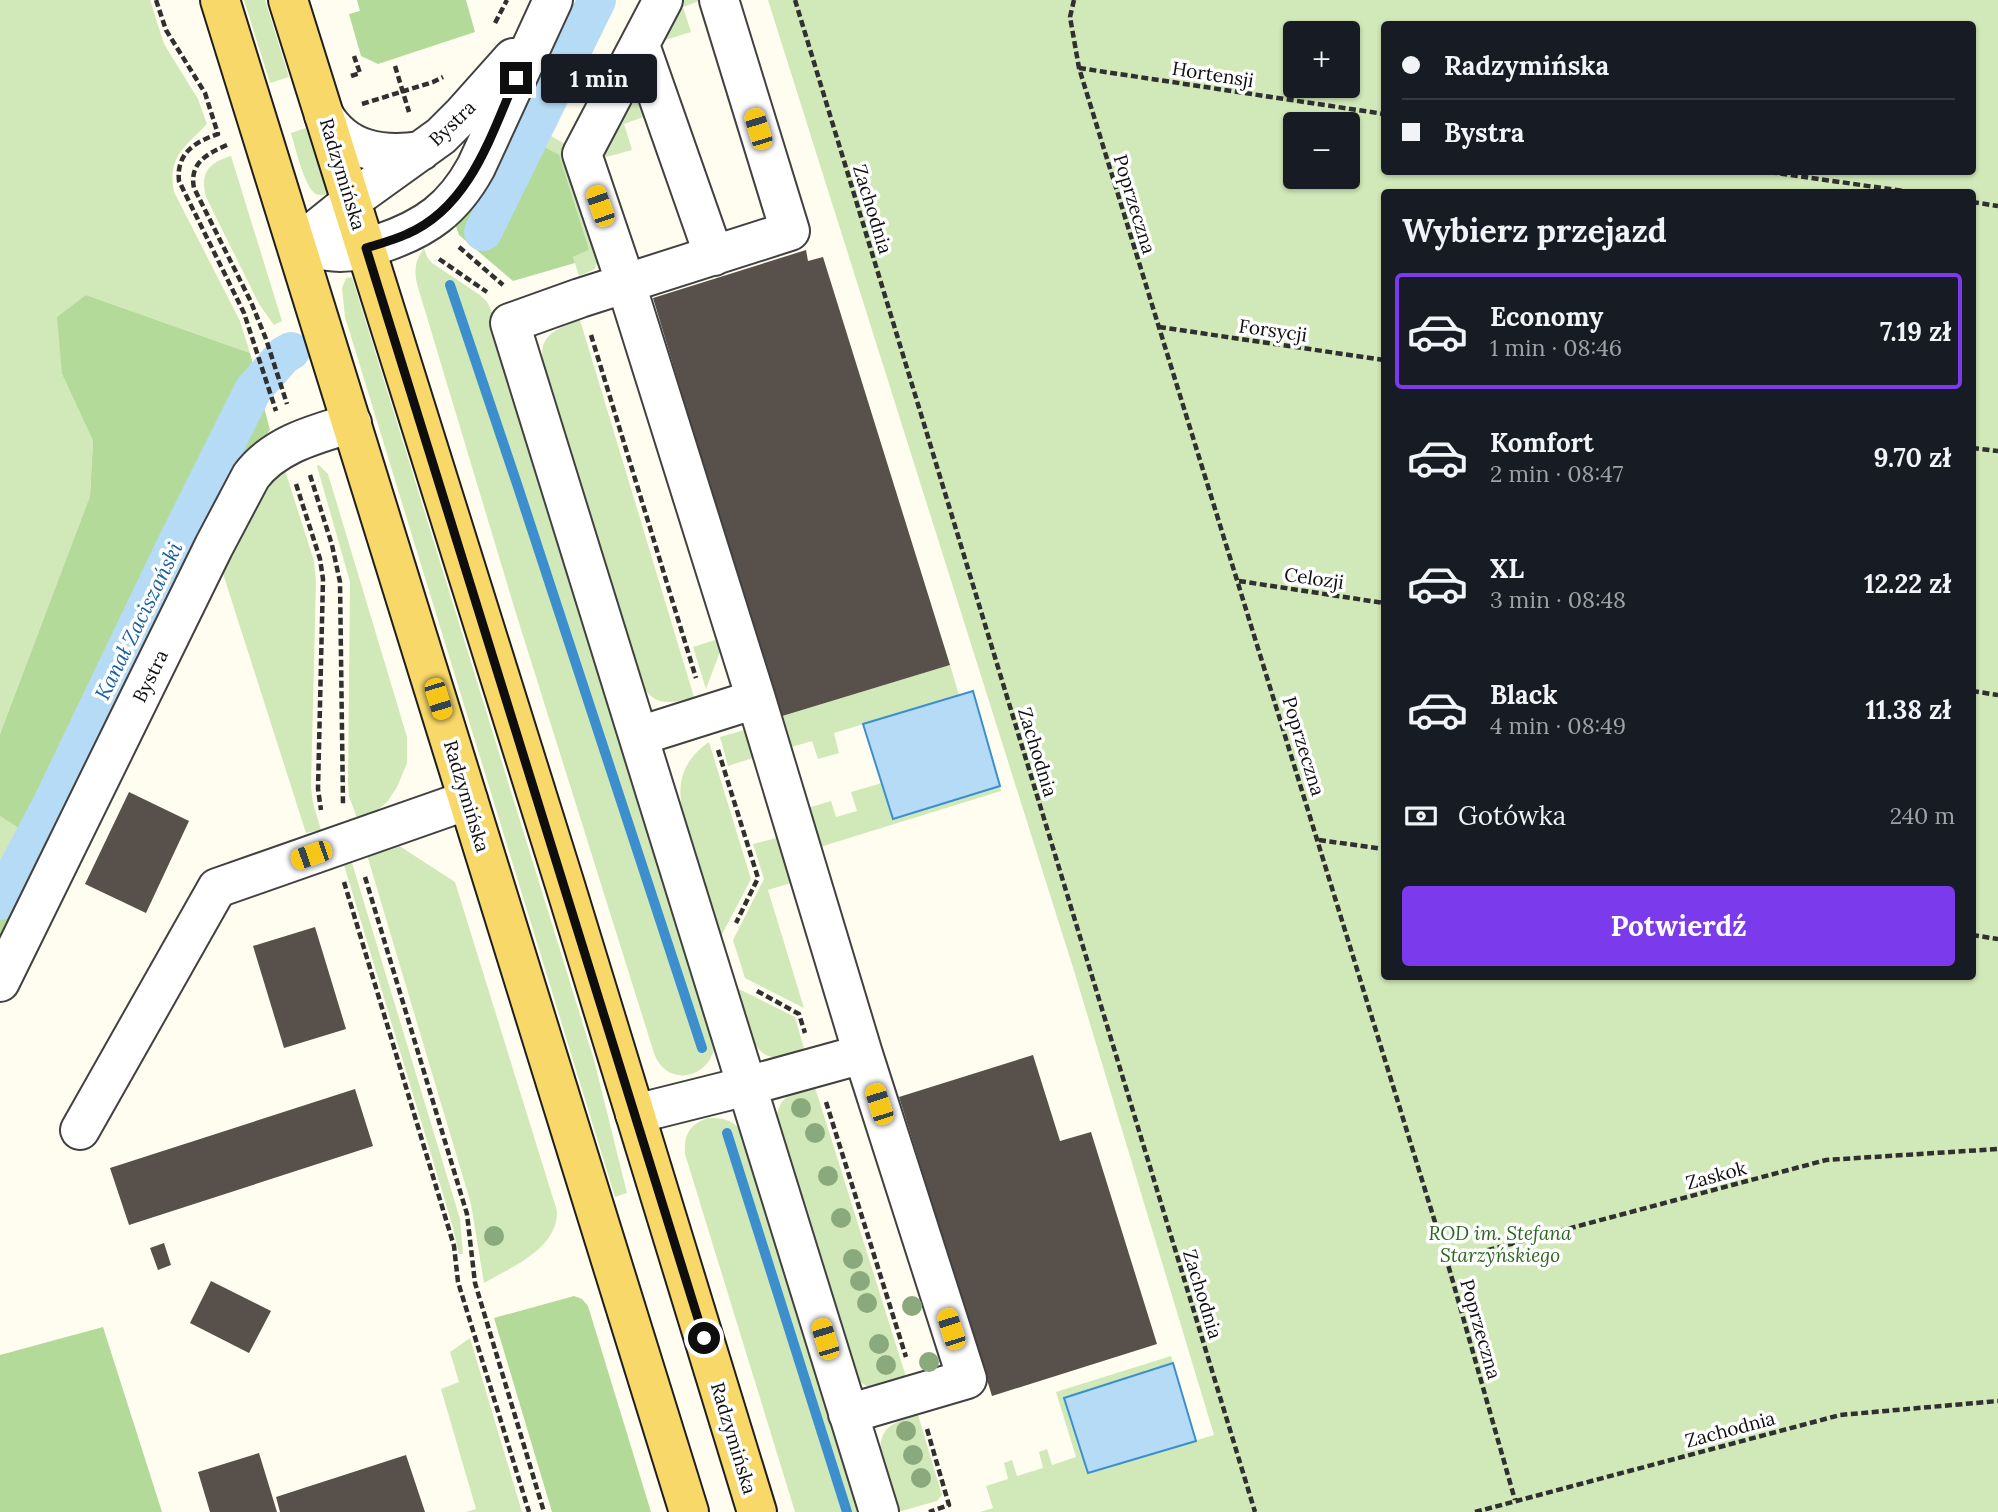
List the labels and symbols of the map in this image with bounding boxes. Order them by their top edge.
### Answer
callout: 1 min [540,54,656,102]
street label: Hortensji [1171,56,1255,92]
route end [500,62,532,94]
street label: Bystra [424,95,480,151]
car [742,106,775,152]
street label: Radzymińska [315,115,371,233]
street label: Poprzeczna [1109,151,1162,257]
street label: Zachodnia [848,161,898,257]
car [584,183,617,229]
street label: Forsycji [1237,313,1309,347]
water label: Kanał Zaciszański [89,537,189,704]
street label: Celozji [1283,562,1345,594]
street label: Bystra [127,646,173,706]
car [422,676,455,722]
street label: Poprzeczna [1278,693,1331,799]
street label: Zachodnia [1013,704,1063,800]
street label: Radzymińska [439,737,495,855]
car [288,838,335,872]
car [863,1081,896,1127]
street label: Zaskok [1683,1155,1750,1195]
park label: ROD im. Stefana Starzyńskiego [1429,1221,1572,1267]
street label: Zachodnia [1178,1246,1228,1342]
street label: Poprzeczna [1455,1276,1507,1382]
car [935,1306,968,1352]
car [809,1316,842,1362]
route start [688,1322,720,1354]
street label: Radzymińska [706,1379,762,1497]
street label: Zachodnia [1682,1405,1778,1453]

